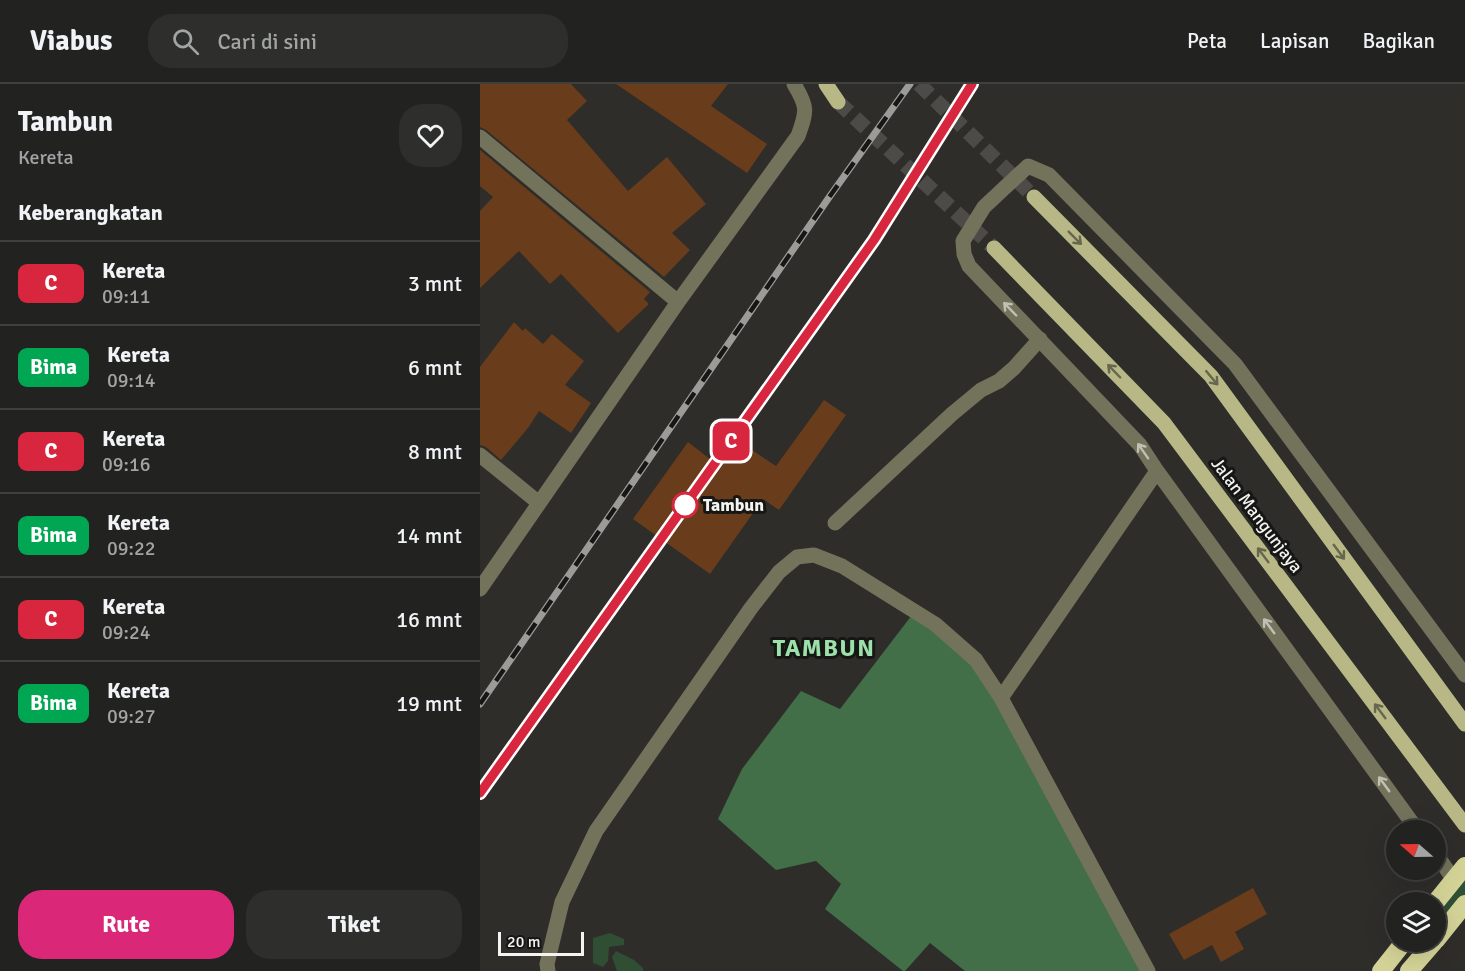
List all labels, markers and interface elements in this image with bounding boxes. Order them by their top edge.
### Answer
search box [148,14,568,68]
text: Viabus [30,24,112,58]
icon: search [169,25,202,58]
text: Cari di sini [217,28,317,55]
text: Peta [1187,28,1227,54]
text: Lapisan [1260,28,1329,54]
text: Bagikan [1362,28,1435,54]
button: heart [399,104,462,167]
text: Tambun [18,105,113,139]
text: Kereta [18,145,74,170]
text: Keberangkatan [18,199,163,226]
one-way arrow [1068,231,1083,246]
text: Kereta [102,257,165,284]
text: C [45,270,57,296]
text: 3 mnt [408,270,462,297]
text: 09:11 [102,284,151,309]
one-way arrow [1003,301,1017,316]
text: Kereta [107,341,170,368]
text: Bima [30,354,77,380]
text: 6 mnt [408,354,462,381]
one-way arrow [1107,364,1121,379]
text: 09:14 [107,368,156,393]
one-way arrow [1205,370,1218,386]
line badge: C [712,422,750,460]
text: Kereta [102,425,165,452]
text: C [725,428,737,454]
text: C [45,438,57,464]
text: 8 mnt [408,438,462,465]
one-way arrow [1137,443,1149,459]
text: 09:16 [102,452,151,477]
street label: Jalan Mangunjaya [1206,453,1308,577]
marker: Tambun [672,492,698,518]
place label: Tambun [703,494,764,516]
text: Kereta [107,509,170,536]
text: Bima [30,522,77,548]
text: 14 mnt [396,522,462,549]
text: 09:22 [107,536,156,561]
one-way arrow [1333,543,1346,559]
one-way arrow [1257,547,1269,563]
text: Kereta [102,593,165,620]
text: C [45,606,57,632]
text: 16 mnt [396,606,462,633]
one-way arrow [1263,618,1276,634]
text: 09:24 [102,620,151,645]
district label: TAMBUN [773,633,875,663]
text: Kereta [107,677,170,704]
text: Bima [30,690,77,716]
text: 19 mnt [396,690,462,717]
text: 09:27 [107,704,156,729]
one-way arrow [1373,704,1386,720]
one-way arrow [1378,776,1390,792]
north arrow [1386,820,1446,880]
map controls [1386,820,1446,952]
button: Rute [18,890,234,959]
button: Tiket [246,890,462,959]
button: layers [1386,892,1446,952]
scale bar [498,929,584,956]
text: 20 m [507,932,541,952]

